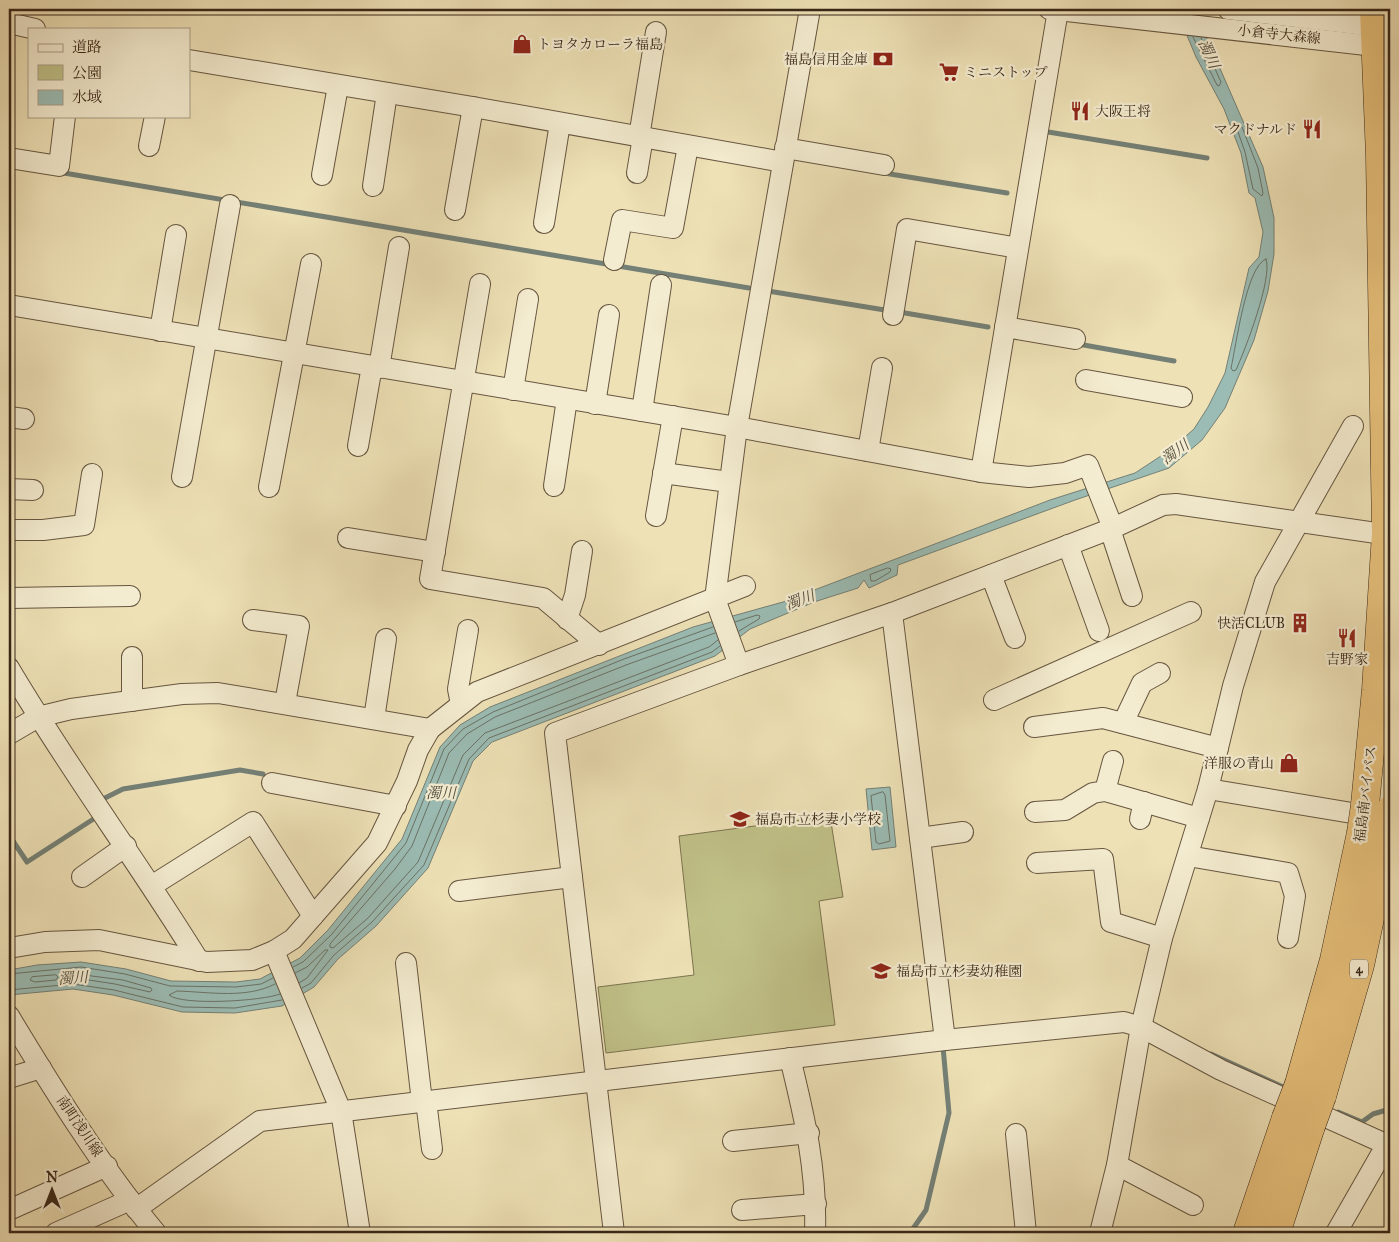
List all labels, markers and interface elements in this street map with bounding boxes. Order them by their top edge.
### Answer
street label: 小倉寺大森線 [1236,22,1322,47]
legend [28,28,190,118]
shop icon: トヨタカローラ福島 [511,33,533,55]
place label: トヨタカローラ福島 [537,36,663,53]
water label: 濁川 [1195,37,1224,73]
text: 道路 [72,38,102,56]
bank icon: 福島信用金庫 [872,48,894,70]
place label: 福島信用金庫 [784,51,868,68]
supermarket icon: ミニストップ [938,61,960,83]
text: 公園 [72,64,102,82]
place label: ミニストップ [964,64,1048,81]
text: 水域 [72,88,102,106]
restaurant icon: 大阪王将 [1069,100,1091,122]
place label: 大阪王将 [1095,103,1151,120]
restaurant icon: マクドナルド [1301,118,1323,140]
place label: マクドナルド [1214,121,1297,138]
water label: 濁川 [1158,435,1194,468]
water label: 濁川 [783,586,819,614]
building icon: 快活CLUB [1289,612,1311,634]
place label: 快活CLUB [1217,615,1285,632]
restaurant icon: 吉野家 [1336,627,1358,649]
place label: 吉野家 [1326,651,1368,668]
street label: 福島南バイパス [1351,745,1380,844]
shop icon: 洋服の青山 [1278,752,1300,774]
place label: 洋服の青山 [1204,755,1274,772]
water label: 濁川 [426,784,458,802]
school or university icon: 福島市立杉妻小学校 [729,808,751,830]
place label: 福島市立杉妻小学校 [755,811,881,828]
school or university icon: 福島市立杉妻幼稚園 [870,960,892,982]
road number: 4 [1350,960,1368,979]
place label: 福島市立杉妻幼稚園 [896,963,1022,980]
water label: 濁川 [57,968,91,988]
street label: 南町浅川線 [53,1093,106,1160]
north arrow [28,1164,78,1214]
text: N [46,1169,58,1186]

